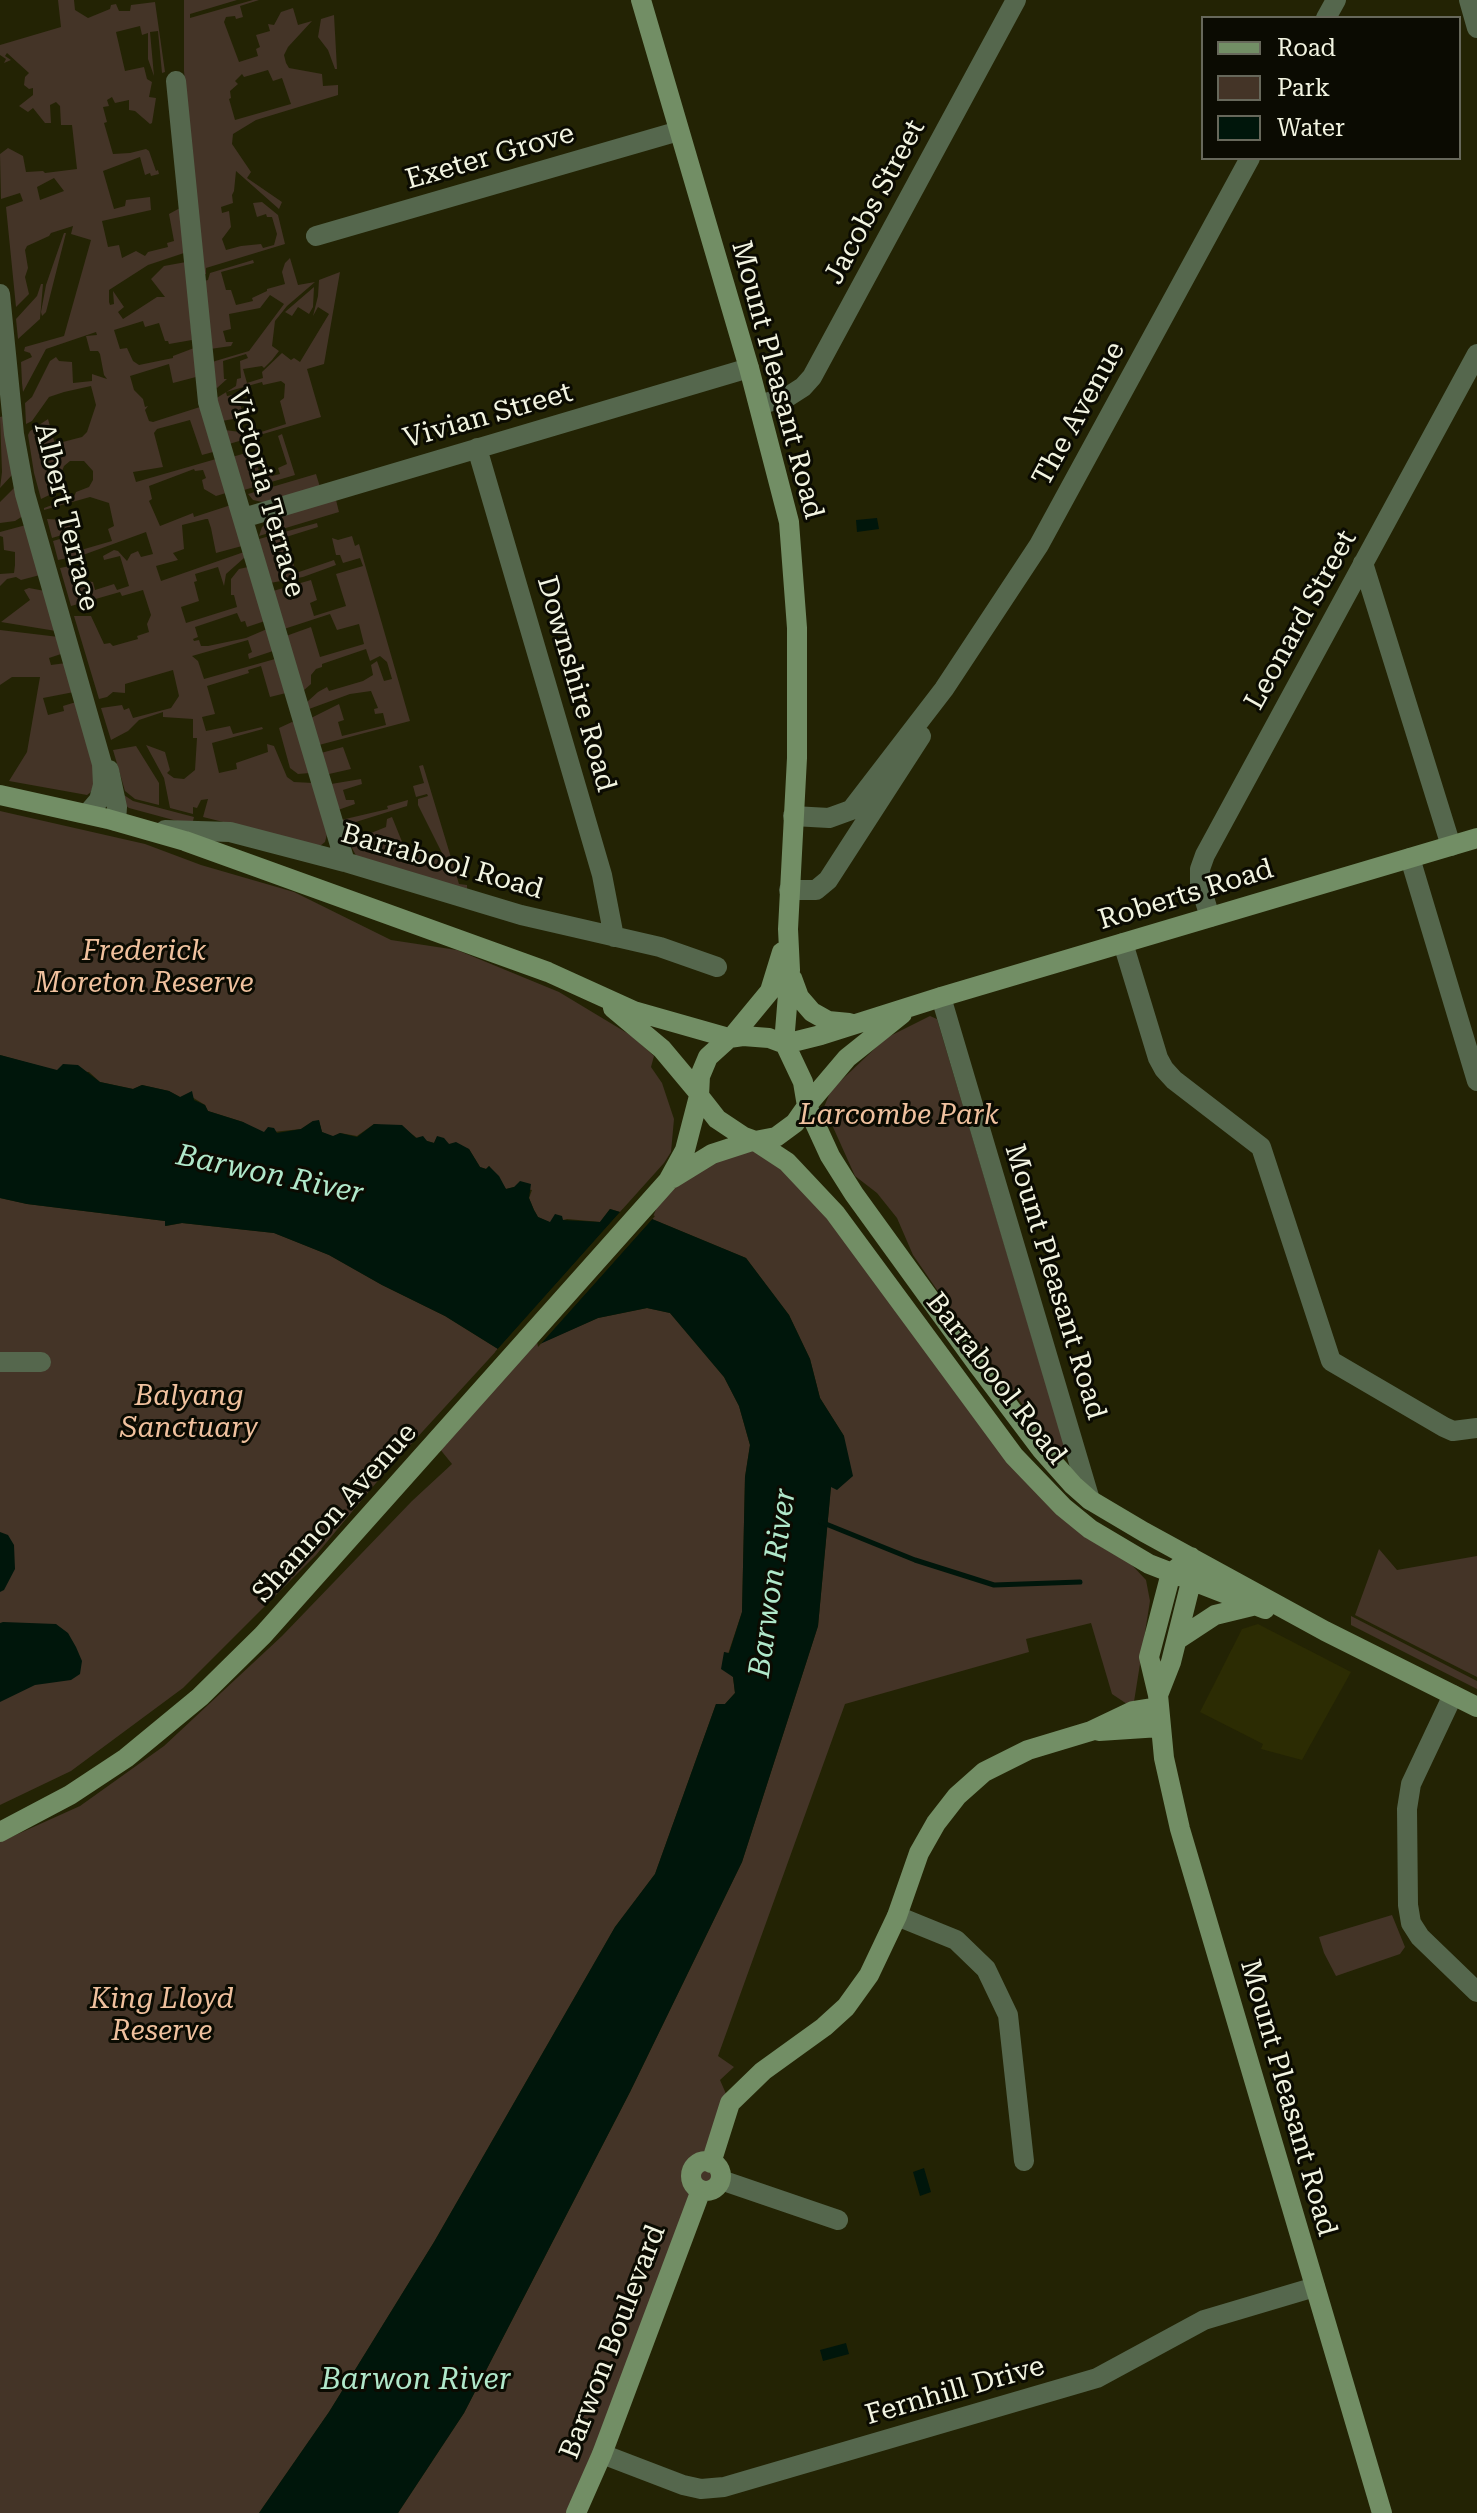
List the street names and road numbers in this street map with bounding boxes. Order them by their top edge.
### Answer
street label: Jacobs Street [818,114,932,290]
street label: Exeter Grove [402,117,578,197]
street label: Mount Pleasant Road [724,237,830,523]
street label: The Avenue [1026,336,1132,492]
street label: Vivian Street [400,376,576,456]
street label: Victoria Terrace [220,385,312,601]
street label: Albert Terrace [26,420,106,614]
street label: Leonard Street [1238,524,1364,716]
street label: Downshire Road [529,572,623,796]
street label: Barrabool Road [337,817,547,907]
street label: Roberts Road [1094,852,1278,938]
street label: Mount Pleasant Road [997,1140,1113,1424]
street label: Barrabool Road [919,1286,1073,1472]
street label: Shannon Avenue [246,1416,424,1610]
street label: Mount Pleasant Road [1232,1956,1344,2240]
street label: Barwon Boulevard [553,2220,673,2464]
street label: Fernhill Drive [862,2349,1048,2433]

